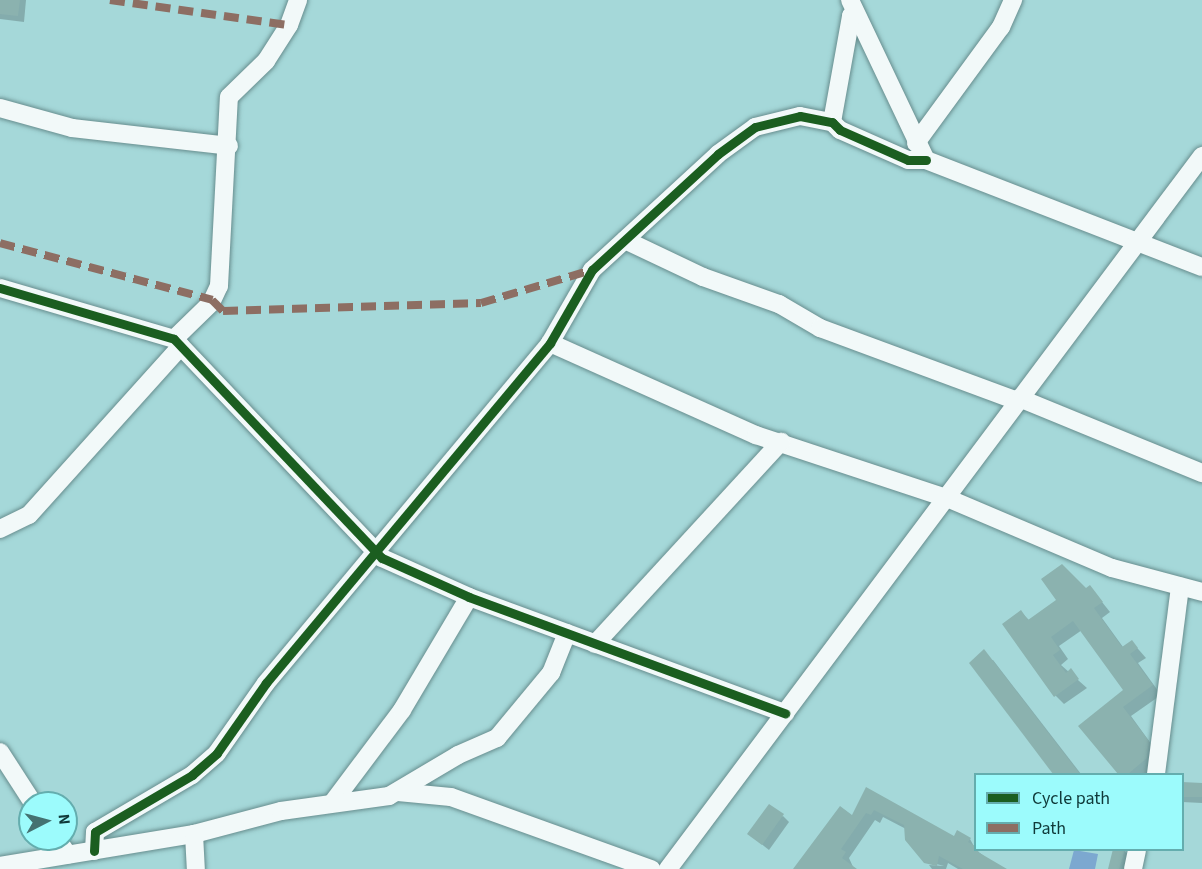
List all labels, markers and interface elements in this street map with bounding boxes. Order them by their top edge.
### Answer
legend [974,773,1184,851]
text: Cycle path [1032,786,1110,811]
north arrow [18,791,78,851]
text: N [52,813,75,826]
text: Path [1032,816,1066,841]

